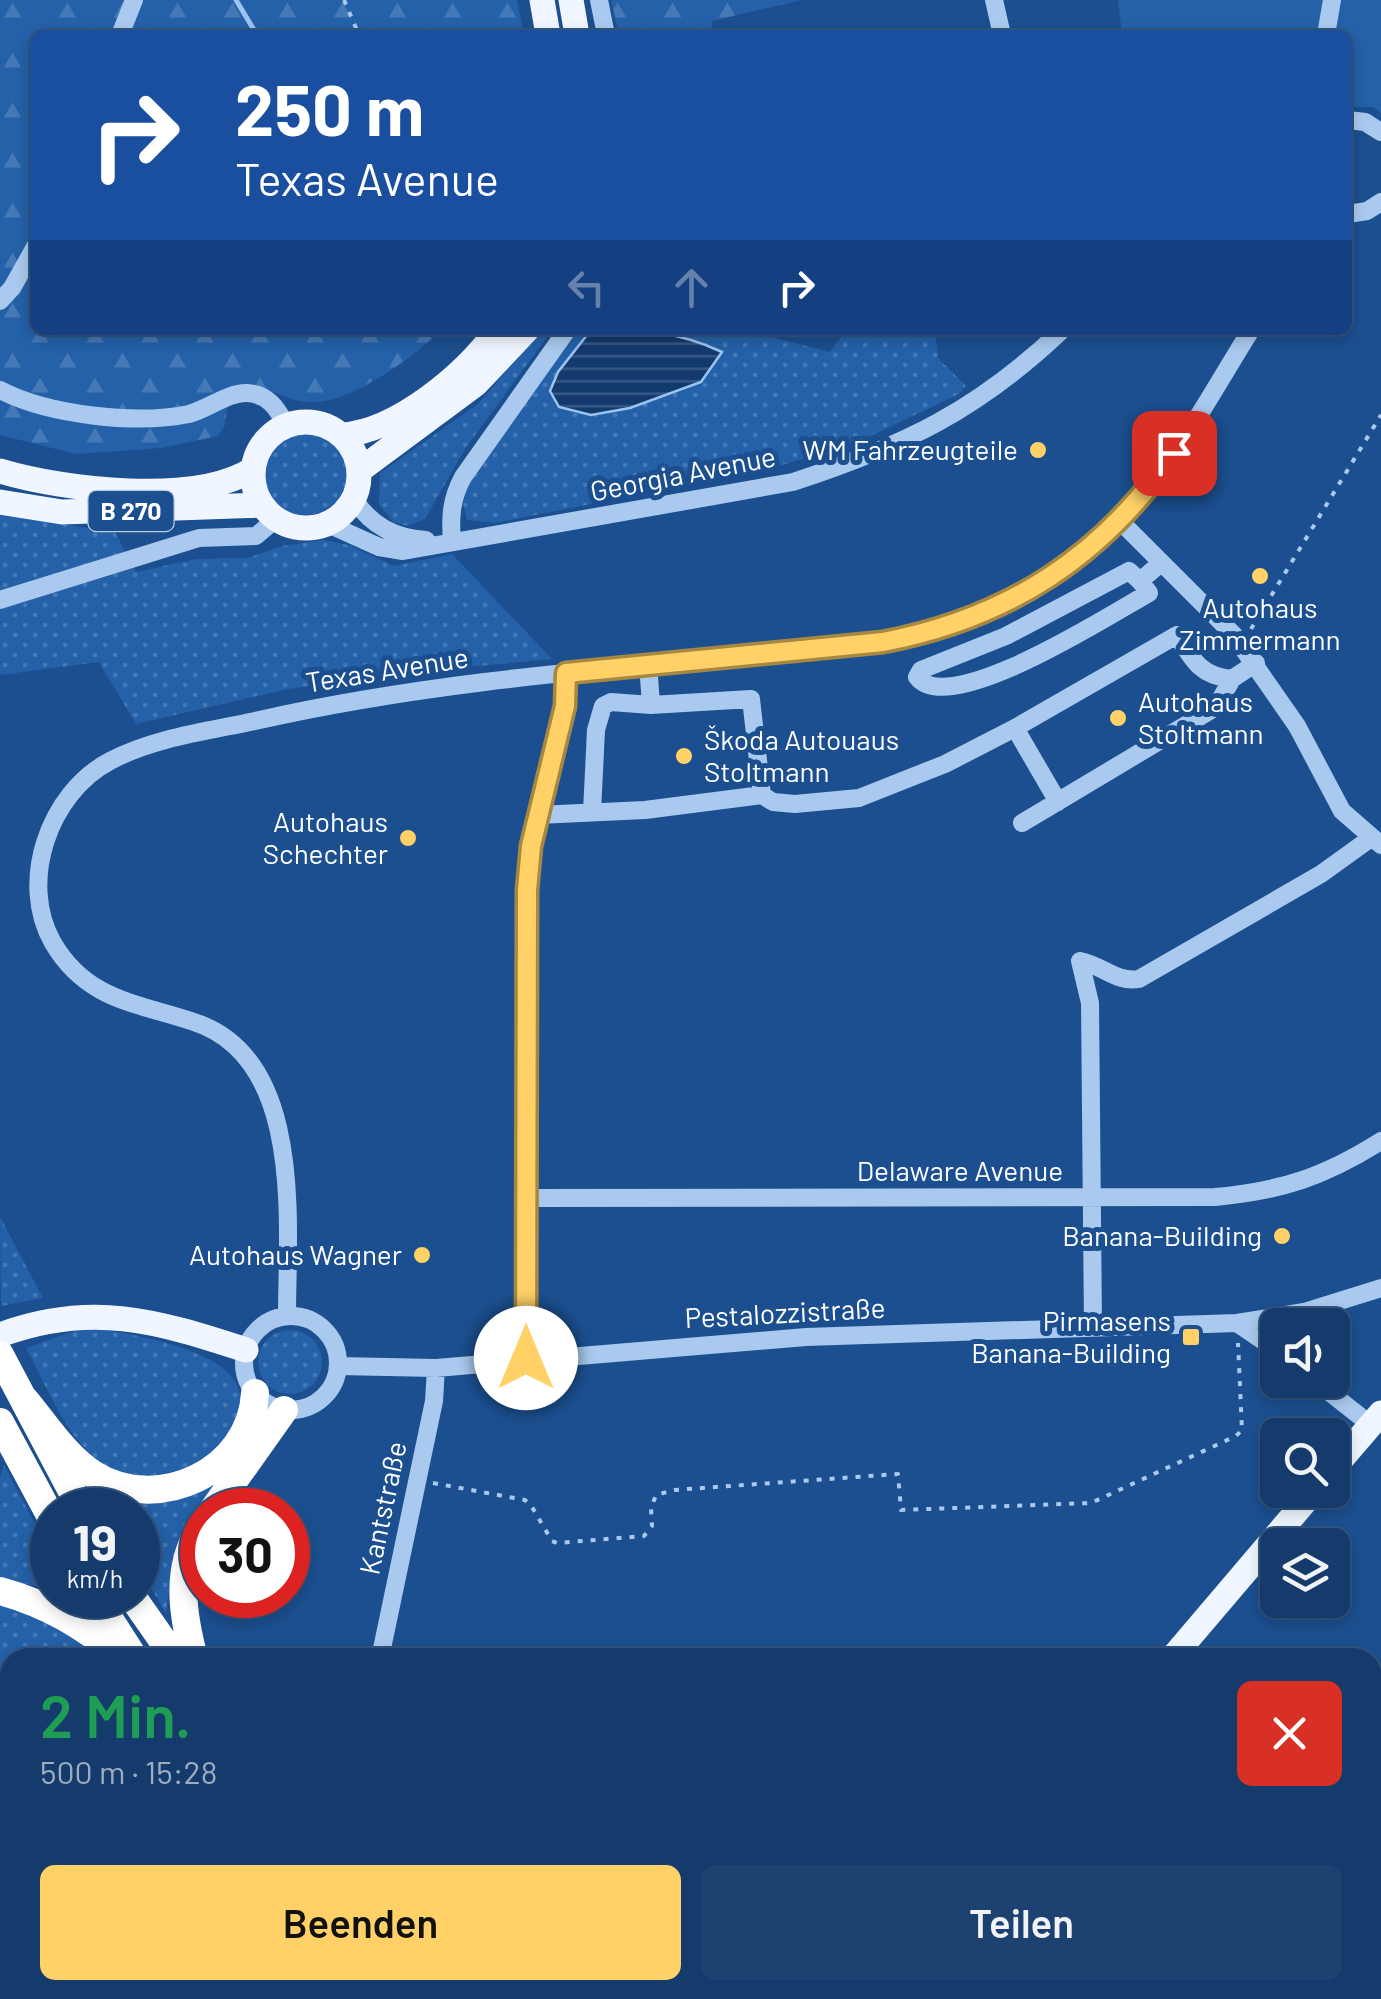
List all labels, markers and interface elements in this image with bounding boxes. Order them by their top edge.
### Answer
text: 250 m [235,66,424,150]
icon: right [70,70,200,200]
text: Texas Avenue [235,151,499,205]
icon: left [559,260,614,315]
icon: ahead [664,260,719,315]
icon: right [769,260,824,315]
pin [1132,411,1217,496]
icon: arrive [1147,426,1202,481]
place label: WM Fahrzeugteile [803,432,1018,466]
street label: Georgia Avenue [587,438,778,508]
marker: WM Fahrzeugteile [1027,439,1049,461]
road number: B 270 [88,491,174,531]
marker: Autohaus Zimmermann [1249,565,1271,587]
place label: Autohaus Zimmermann [1179,590,1341,656]
street label: Texas Avenue [303,639,471,699]
place label: Autohaus Stoltmann [1138,684,1264,750]
marker: Autohaus Stoltmann [1107,707,1129,729]
place label: Škoda Autouaus Stoltmann [704,722,899,788]
marker: Škoda Autouaus Stoltmann [673,745,695,767]
place label: Autohaus Schechter [263,804,388,870]
marker: Autohaus Schechter [397,827,419,849]
street label: Delaware Avenue [857,1153,1063,1187]
place label: Banana-Building [1062,1218,1262,1252]
marker: Banana-Building [1271,1225,1293,1247]
place label: Autohaus Wagner [189,1237,402,1271]
marker: Autohaus Wagner [411,1244,433,1266]
street label: Pestalozzistraße [684,1290,886,1334]
place label: Pirmasens Banana-Building [971,1303,1171,1369]
position arrow [474,1306,578,1410]
map controls [1260,1308,1350,1618]
button: sound [1260,1308,1350,1398]
marker: Pirmasens Banana-Building [1180,1326,1202,1348]
button: search [1260,1418,1350,1508]
street label: Kantstraße [351,1438,413,1577]
speed limit sign: 30 [180,1488,310,1618]
text: 19 [73,1511,117,1571]
button: layers [1260,1528,1350,1618]
text: km/h [67,1563,123,1593]
text: 2 Min. [40,1678,192,1750]
button: close [1237,1681,1342,1786]
text: 500 m · 15:28 [40,1752,217,1790]
button: Beenden [40,1865,681,1980]
button: Teilen [701,1865,1342,1980]

